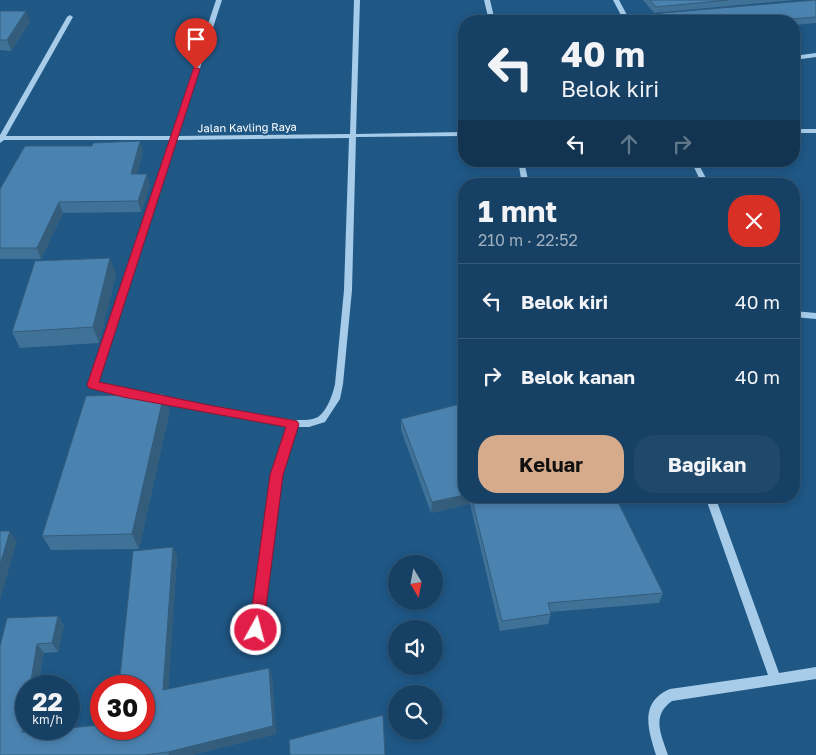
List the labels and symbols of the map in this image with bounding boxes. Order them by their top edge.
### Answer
pin [175,18,217,69]
street label: Jalan Kavling Raya [197,120,297,134]
north arrow [388,555,442,610]
position arrow [229,603,281,655]
speed limit sign: 30 [90,675,155,740]

